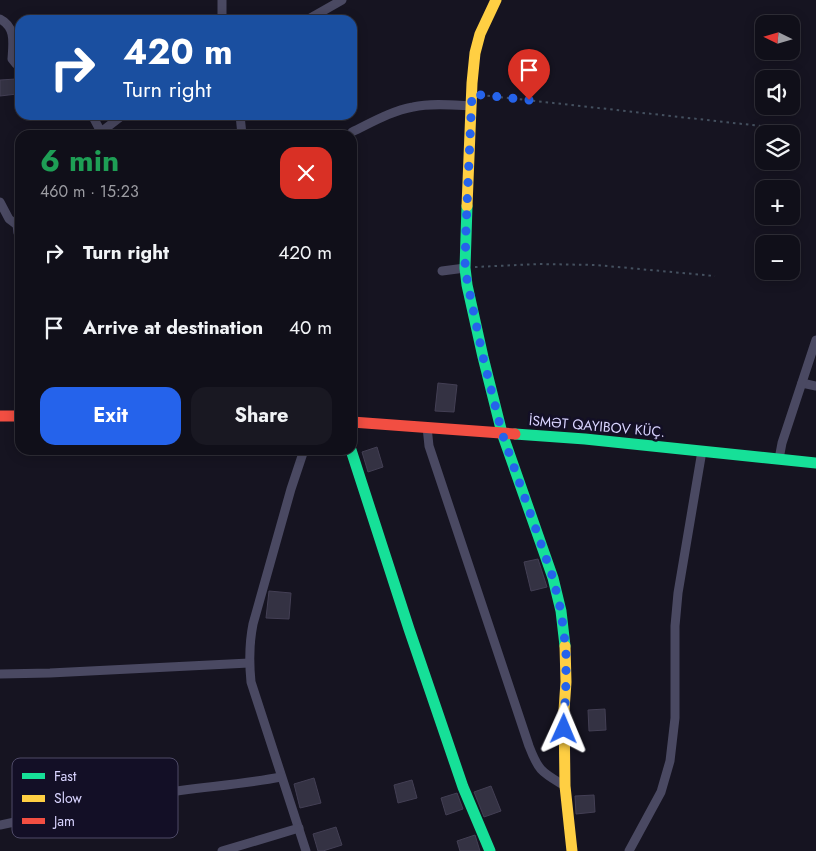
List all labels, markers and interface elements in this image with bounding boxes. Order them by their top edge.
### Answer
north arrow [755,15,800,60]
map controls [755,15,800,280]
text: 420 m [123,27,233,77]
icon: right [40,35,105,100]
pin [508,49,550,100]
icon: arrive [515,56,543,84]
button: sound [755,70,800,115]
text: Turn right [123,73,211,105]
button: layers [755,125,800,170]
text: 6 min [40,139,119,182]
button: close [280,147,332,199]
text: 460 m · 15:23 [40,180,139,203]
button: + [755,180,800,225]
button: − [755,235,800,280]
icon: right [40,239,68,267]
text: Turn right [83,239,169,266]
text: 420 m [278,239,332,266]
icon: arrive [40,314,68,342]
text: Arrive at destination [83,314,263,341]
text: 40 m [289,314,332,341]
button: Exit [40,387,181,445]
button: Share [191,387,332,445]
street label: İSMƏT QAYIBOV KÜÇ. [528,410,666,442]
position arrow [537,702,589,754]
legend [12,758,178,838]
text: Fast [54,766,77,786]
text: Slow [54,788,82,808]
text: Jam [52,811,75,831]

